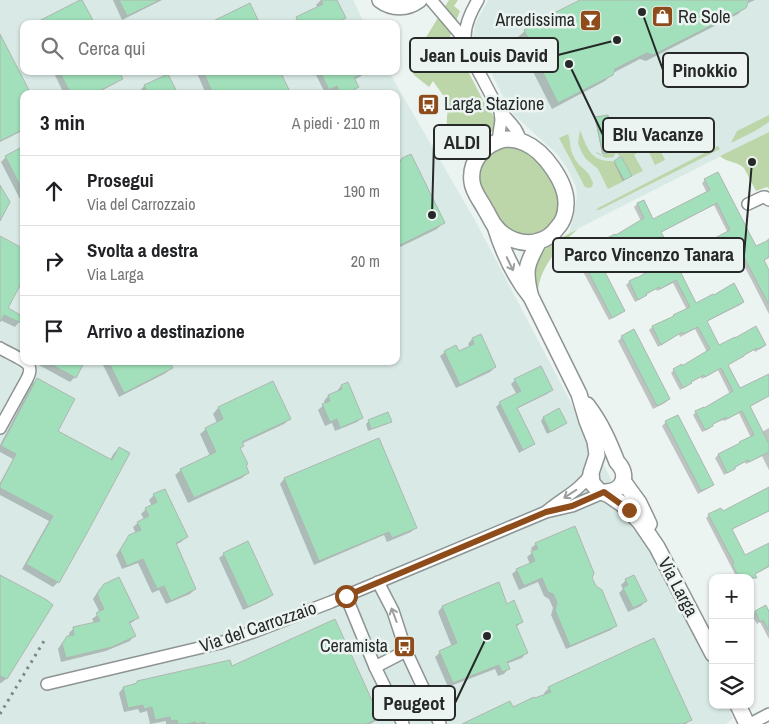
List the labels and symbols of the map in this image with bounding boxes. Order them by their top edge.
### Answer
place label: Re Sole [678,4,731,29]
shop icon: Re Sole [650,5,674,29]
place label: Arredissima [494,7,575,32]
bar icon: Arredissima [579,8,603,32]
callout: Jean Louis David [410,38,558,72]
text: Jean Louis David [420,42,548,68]
callout: Pinokkio [663,53,748,87]
text: Pinokkio [673,57,737,83]
place label: Larga Stazione [444,91,544,116]
bus stop icon: Larga Stazione [416,92,440,116]
callout: Blu Vacanze [603,118,714,152]
text: Blu Vacanze [613,121,704,147]
callout: ALDI [434,125,490,159]
text: ALDI [444,129,480,155]
callout: Parco Vincenzo Tanara [553,238,744,272]
text: Parco Vincenzo Tanara [564,241,734,267]
one-way arrow [505,256,515,271]
one-way arrow [563,488,577,499]
route end [618,499,641,522]
street label: Via Larga [652,553,704,621]
route start [335,585,358,608]
street label: Via del Carrozzaio [196,595,320,658]
one-way arrow [389,608,398,623]
place label: Ceramista [320,633,388,658]
bus stop icon: Ceramista [392,634,416,658]
callout: Peugeot [373,686,455,720]
text: Peugeot [383,690,445,716]

